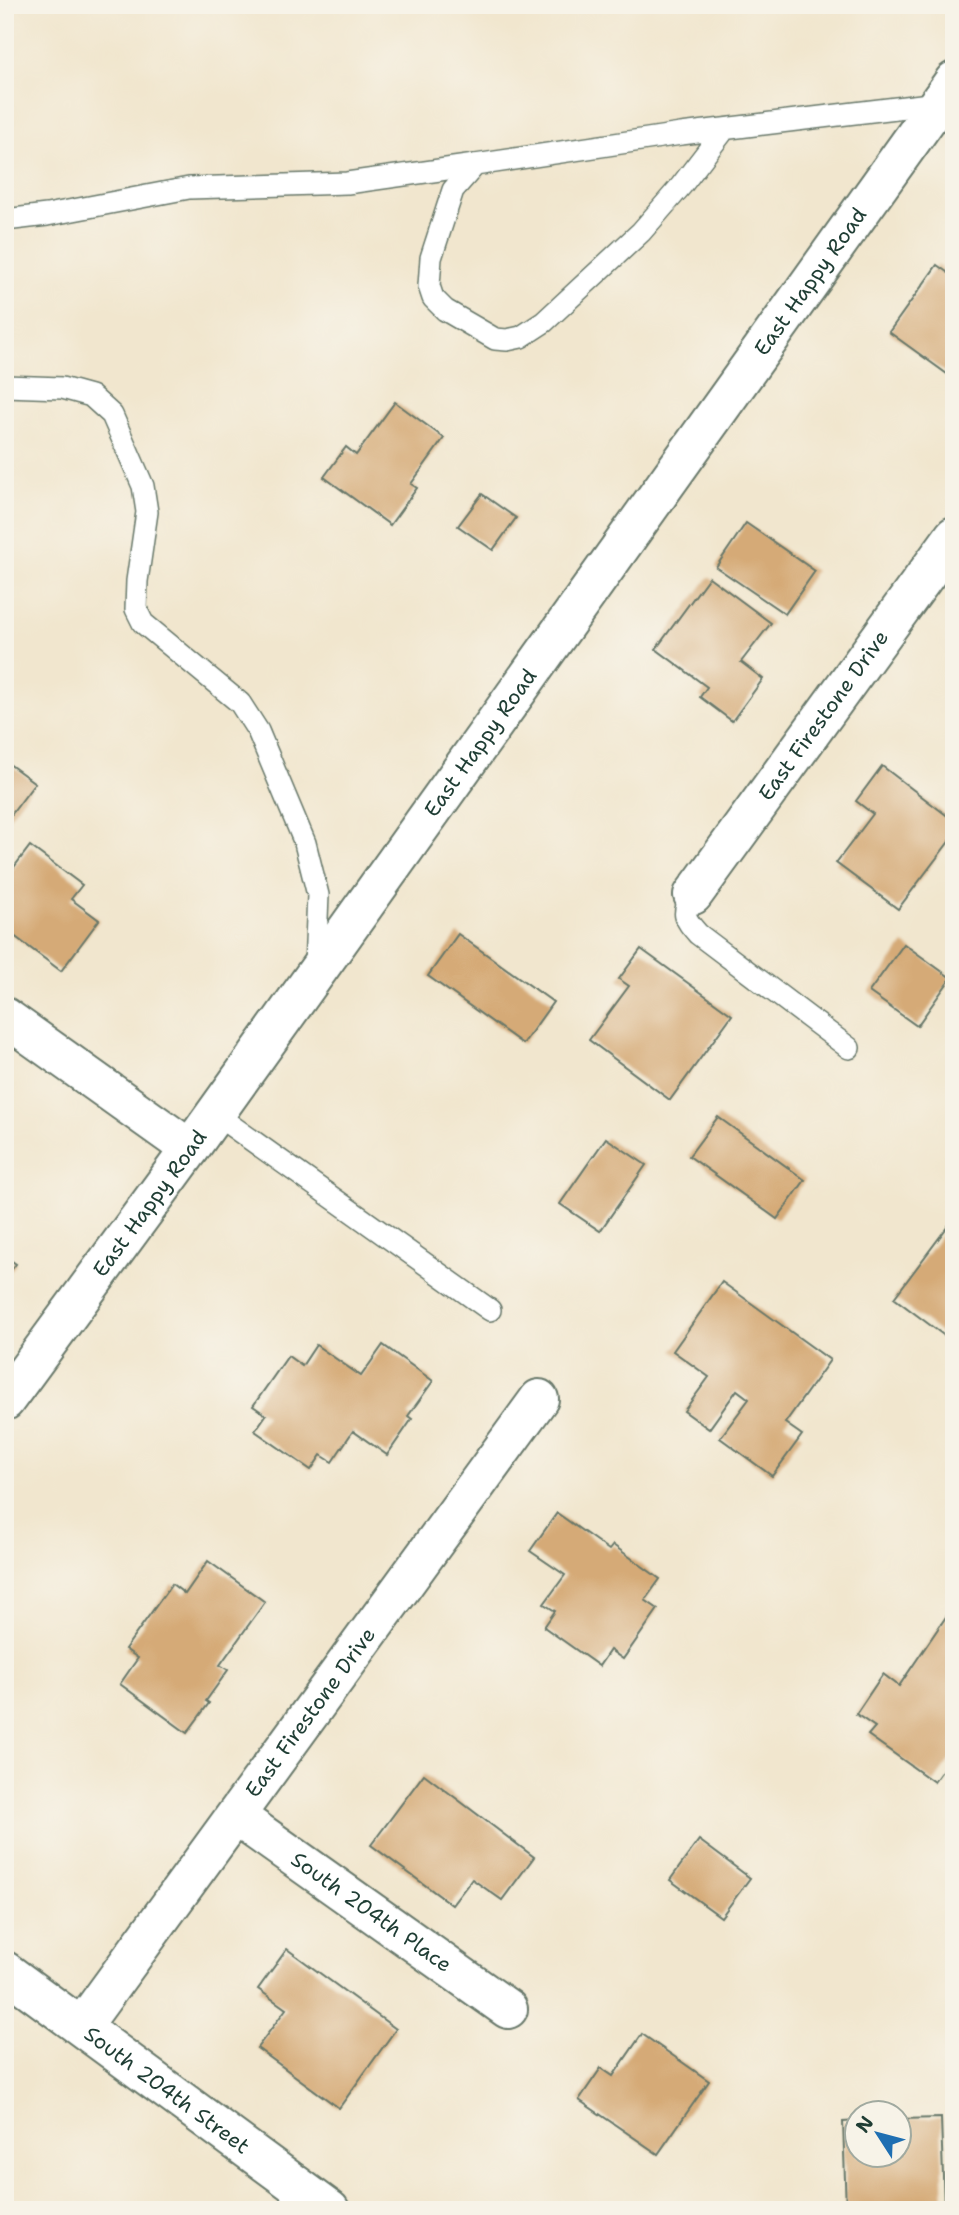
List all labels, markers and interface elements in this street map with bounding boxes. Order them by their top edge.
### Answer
street label: East Happy Road [748,202,873,361]
street label: East Firestone Drive [752,625,895,806]
street label: East Happy Road [418,663,543,823]
street label: East Happy Road [87,1124,213,1283]
street label: East Firestone Drive [239,1622,382,1803]
street label: South 204th Place [286,1845,457,1979]
street label: South 204th Street [79,2020,255,2160]
north arrow [844,2100,914,2170]
text: N [850,2111,879,2138]

